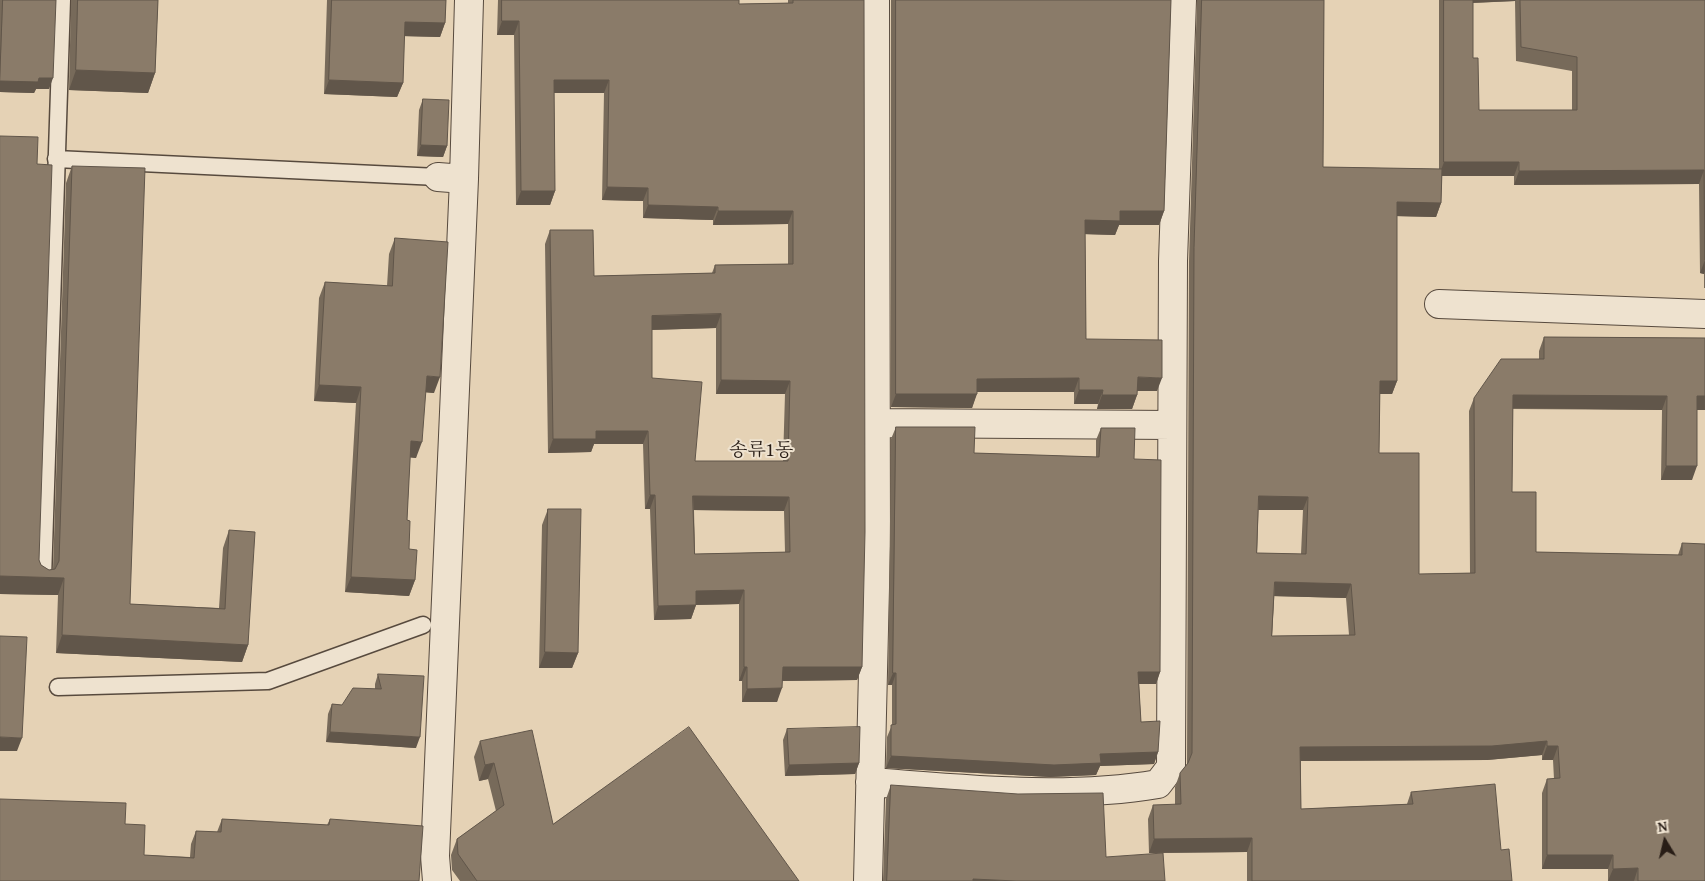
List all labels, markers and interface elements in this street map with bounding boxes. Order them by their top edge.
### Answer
district label: 송류1동 [729,440,793,462]
north arrow [1640,816,1690,866]
text: N [1656,816,1669,837]

